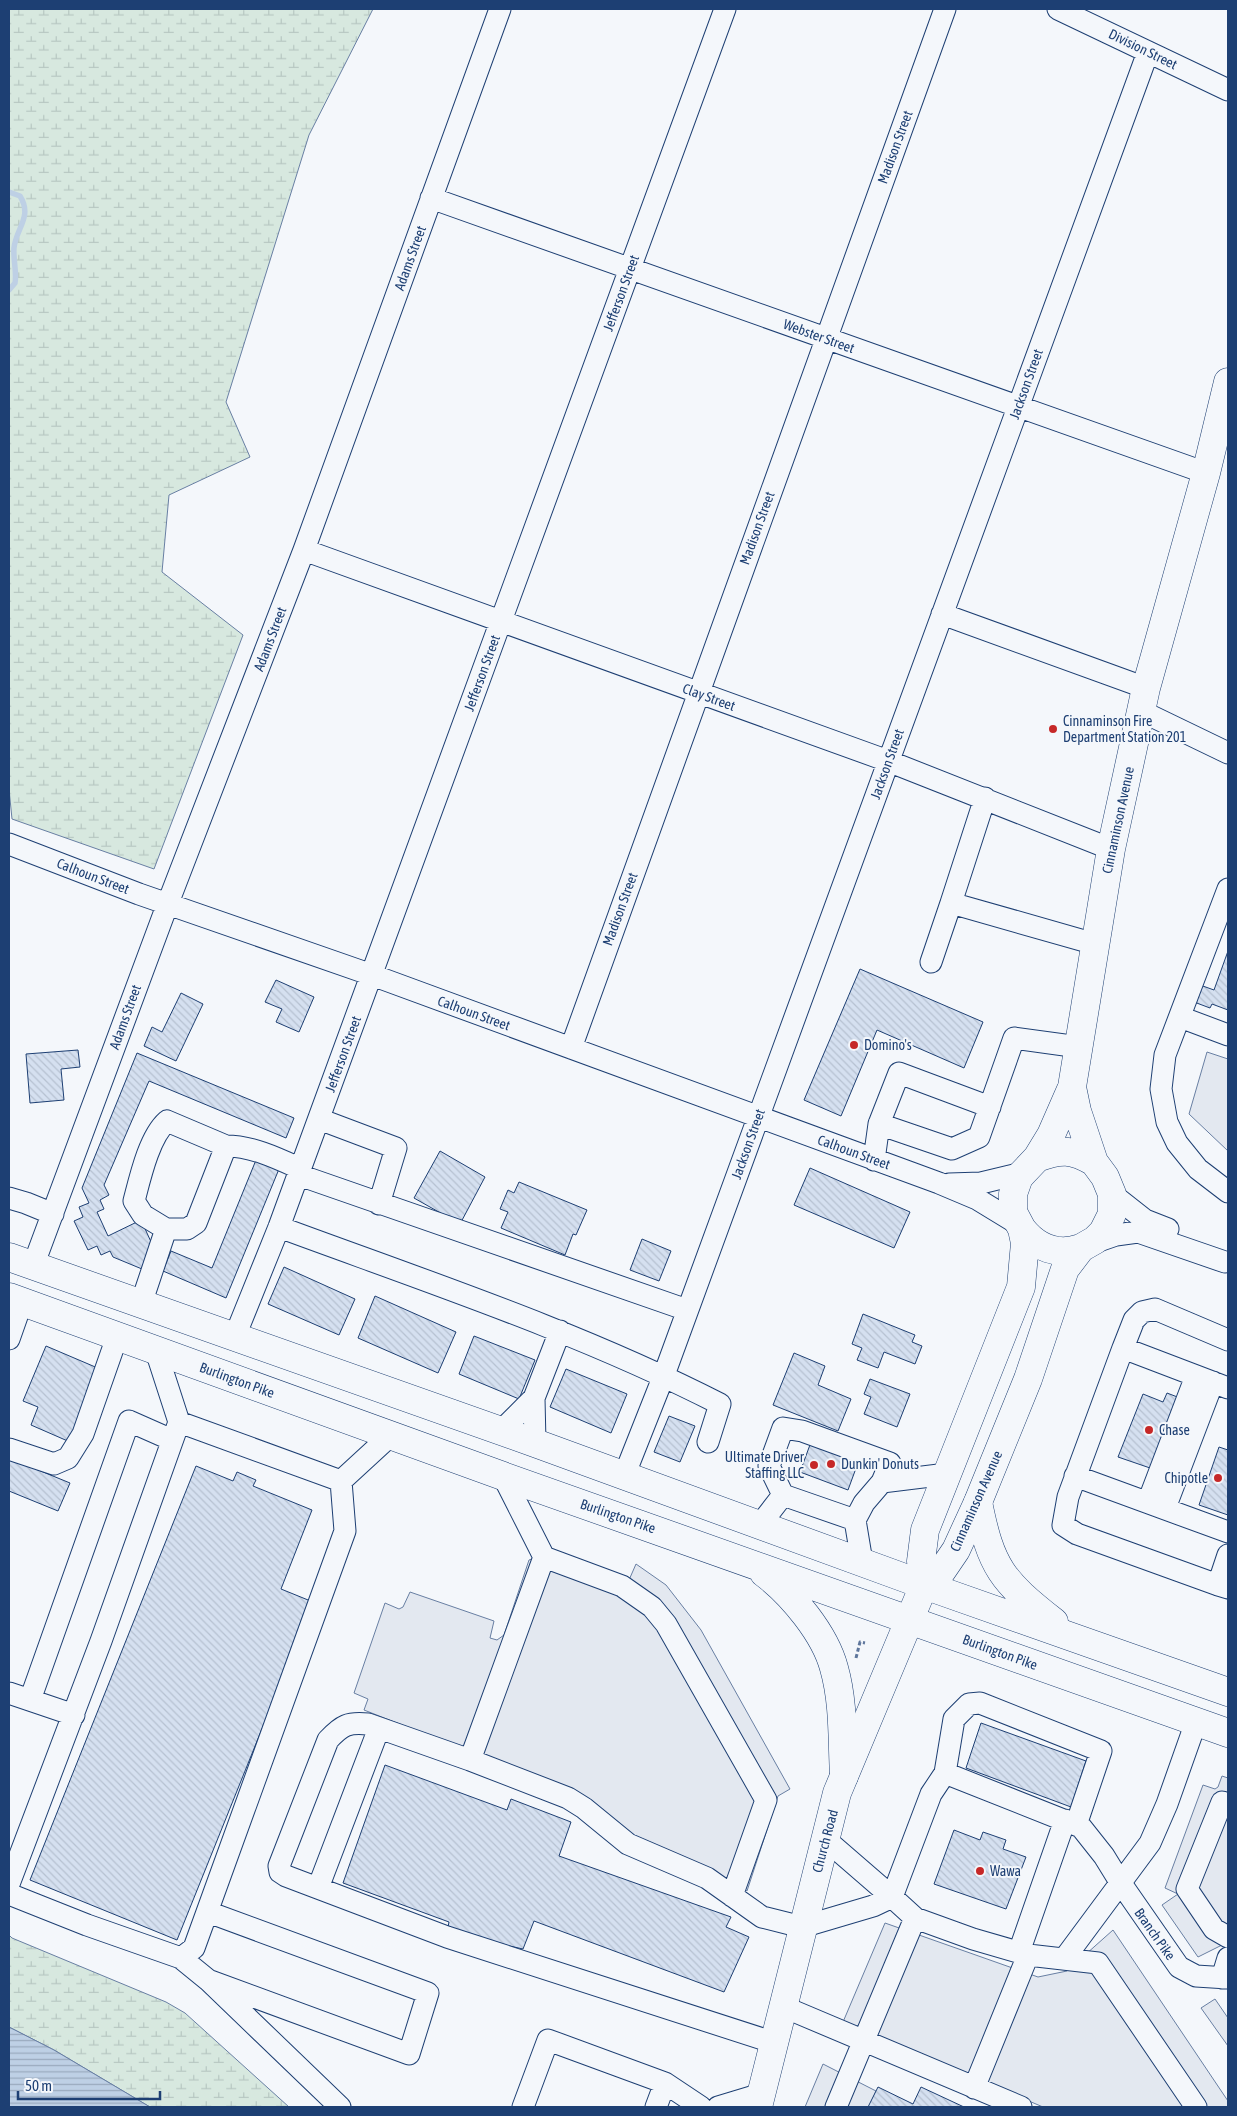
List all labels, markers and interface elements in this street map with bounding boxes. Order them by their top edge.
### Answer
street label: Division Street [1106,26,1180,72]
street label: Madison Street [874,108,916,186]
street label: Adams Street [391,223,429,293]
street label: Jefferson Street [600,253,642,333]
street label: Webster Street [781,316,857,356]
street label: Jackson Street [1006,347,1046,421]
street label: Madison Street [736,489,778,567]
street label: Adams Street [250,605,290,673]
street label: Jefferson Street [461,633,503,713]
street label: Clay Street [680,680,738,714]
place label: Cinnaminson Fire Department Station 201 [1063,713,1186,745]
marker: Cinnaminson Fire Department Station 201 [1047,723,1059,735]
street label: Jackson Street [867,727,907,801]
street label: Cinnaminson Avenue [1099,765,1137,875]
street label: Calhoun Street [55,855,131,897]
street label: Madison Street [599,870,641,948]
street label: Adams Street [106,982,144,1052]
street label: Calhoun Street [436,992,512,1034]
street label: Jefferson Street [322,1014,364,1094]
place label: Domino's [864,1037,912,1053]
marker: Domino's [848,1039,860,1051]
street label: Jackson Street [728,1107,768,1181]
street label: Calhoun Street [816,1131,892,1173]
street label: Burlington Pike [197,1359,277,1401]
place label: Chase [1159,1422,1190,1438]
marker: Chase [1143,1424,1155,1436]
street label: Cinnaminson Avenue [947,1448,1005,1554]
place label: Ultimate Driver Staffing LLC [725,1449,805,1481]
place label: Dunkin' Donuts [841,1456,919,1472]
marker: Dunkin' Donuts [825,1458,837,1470]
marker: Ultimate Driver Staffing LLC [808,1459,820,1471]
place label: Chipotle [1165,1470,1208,1486]
marker: Chipotle [1212,1472,1224,1484]
street label: Burlington Pike [578,1496,658,1536]
street label: Burlington Pike [960,1631,1040,1673]
street label: Church Road [809,1808,841,1874]
place label: Wawa [990,1863,1021,1879]
marker: Wawa [974,1865,986,1877]
street label: Branch Pike [1131,1905,1179,1963]
scale bar [18,2068,160,2100]
text: 50 m [25,2077,52,2094]

